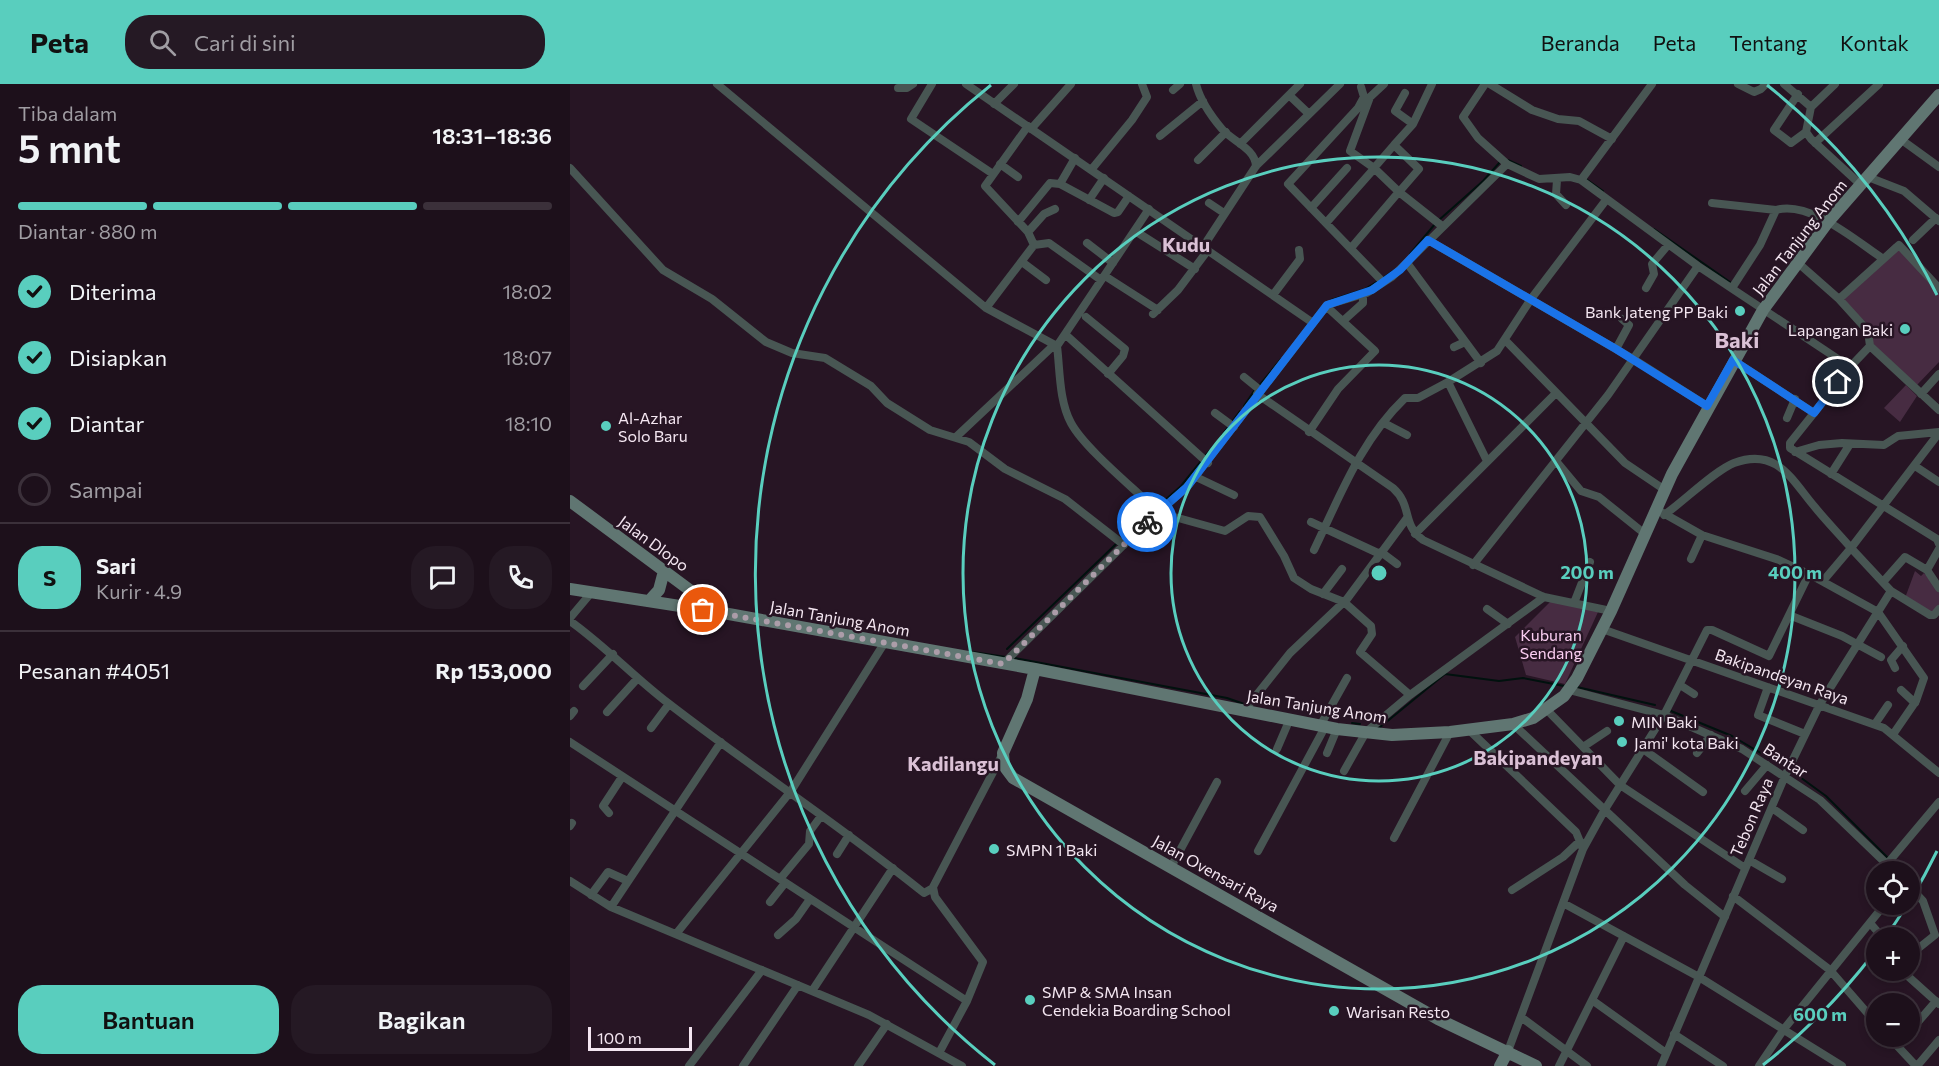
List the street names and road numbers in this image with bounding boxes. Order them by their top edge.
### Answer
street label: Jalan Tanjung Anom [1748,175,1850,299]
street label: Jalan Dlopo [615,511,693,575]
street label: Jalan Tanjung Anom [769,596,911,640]
street label: Bakipandeyan Raya [1713,644,1851,708]
street label: Jalan Tanjung Anom [1246,686,1388,726]
street label: Bantar [1760,739,1812,782]
street label: Tebon Raya [1726,775,1776,859]
street label: Jalan Ovensari Raya [1150,831,1282,915]

